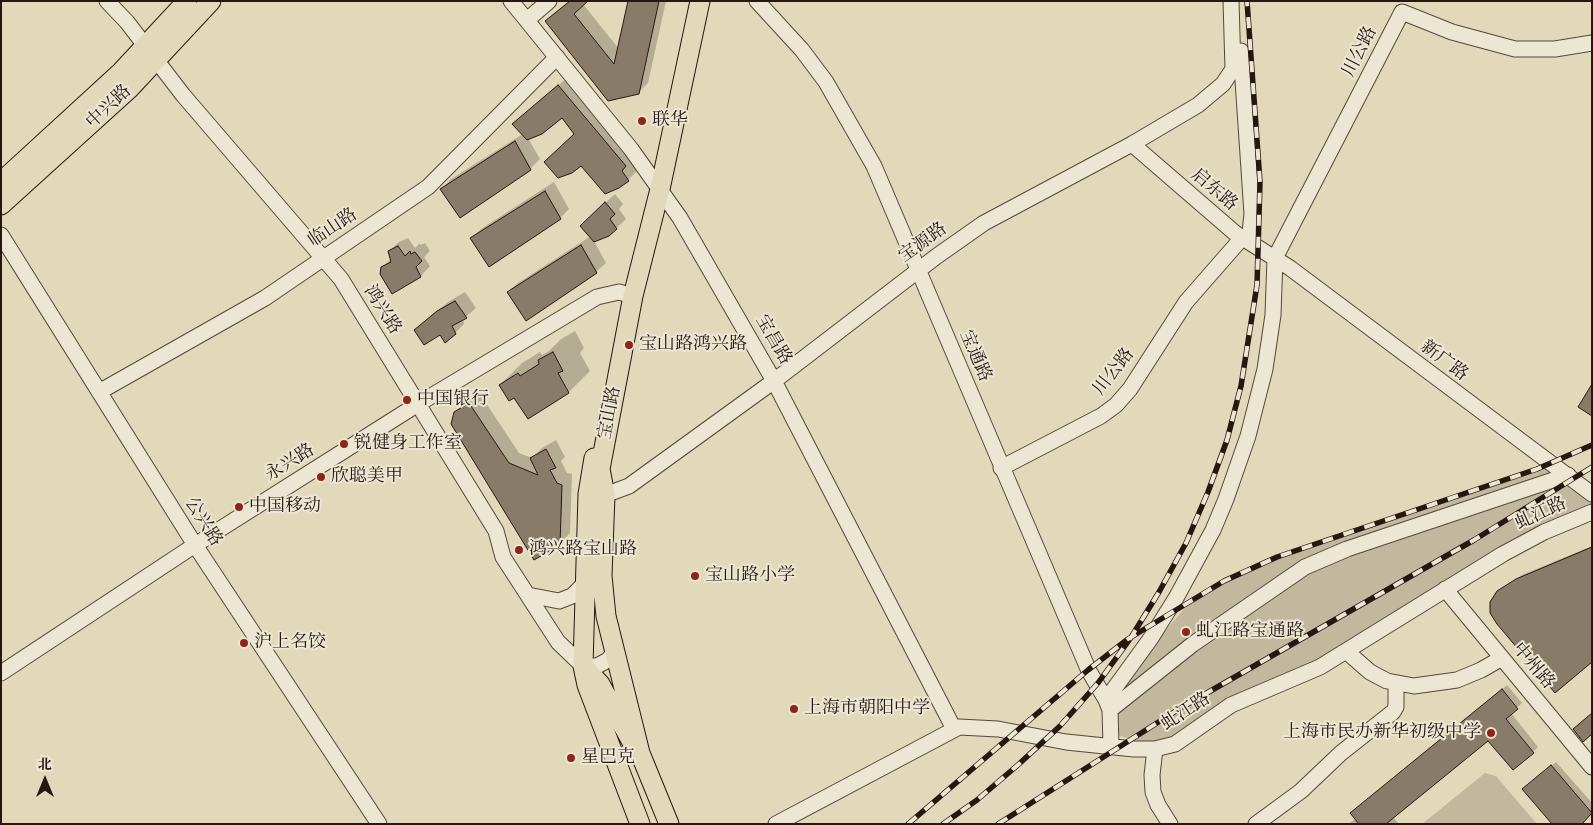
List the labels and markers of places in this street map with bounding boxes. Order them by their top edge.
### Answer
place label: 联华 [652,110,688,132]
marker: 联华 [636,115,648,127]
place label: 宝山路鸿兴路 [639,334,747,356]
marker: 宝山路鸿兴路 [623,339,635,351]
place label: 中国银行 [417,389,489,411]
marker: 中国银行 [401,394,413,406]
place label: 锐健身工作室 [354,433,462,455]
marker: 锐健身工作室 [338,438,350,450]
place label: 欣聪美甲 [331,466,403,488]
marker: 欣聪美甲 [315,471,327,483]
place label: 中国移动 [249,496,321,518]
marker: 中国移动 [233,501,245,513]
place label: 鸿兴路宝山路 [529,539,637,561]
marker: 鸿兴路宝山路 [513,544,525,556]
place label: 宝山路小学 [705,565,795,587]
marker: 宝山路小学 [689,570,701,582]
place label: 虬江路宝通路 [1196,621,1304,643]
marker: 虬江路宝通路 [1180,626,1192,638]
place label: 沪上名饺 [254,632,326,654]
marker: 沪上名饺 [238,637,250,649]
place label: 上海市朝阳中学 [804,698,930,720]
marker: 上海市朝阳中学 [788,703,800,715]
place label: 上海市民办新华初级中学 [1283,722,1481,744]
marker: 上海市民办新华初级中学 [1485,727,1497,739]
place label: 星巴克 [581,747,635,769]
marker: 星巴克 [565,752,577,764]

